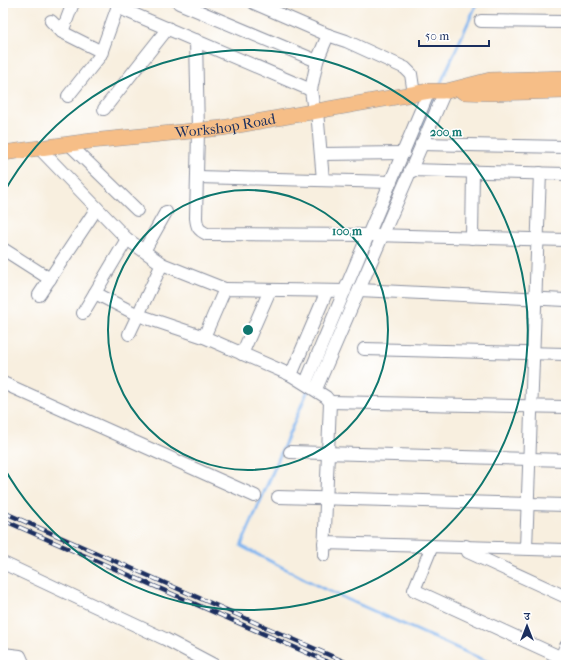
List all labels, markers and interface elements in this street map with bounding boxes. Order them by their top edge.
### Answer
scale bar [419,22,489,48]
text: 50 m [425,29,449,43]
street label: Workshop Road [173,109,278,142]
text: 200 m [430,125,463,139]
text: 100 m [332,224,363,238]
centre of rings [241,323,255,337]
north arrow [507,606,547,646]
text: उ [523,610,531,623]

